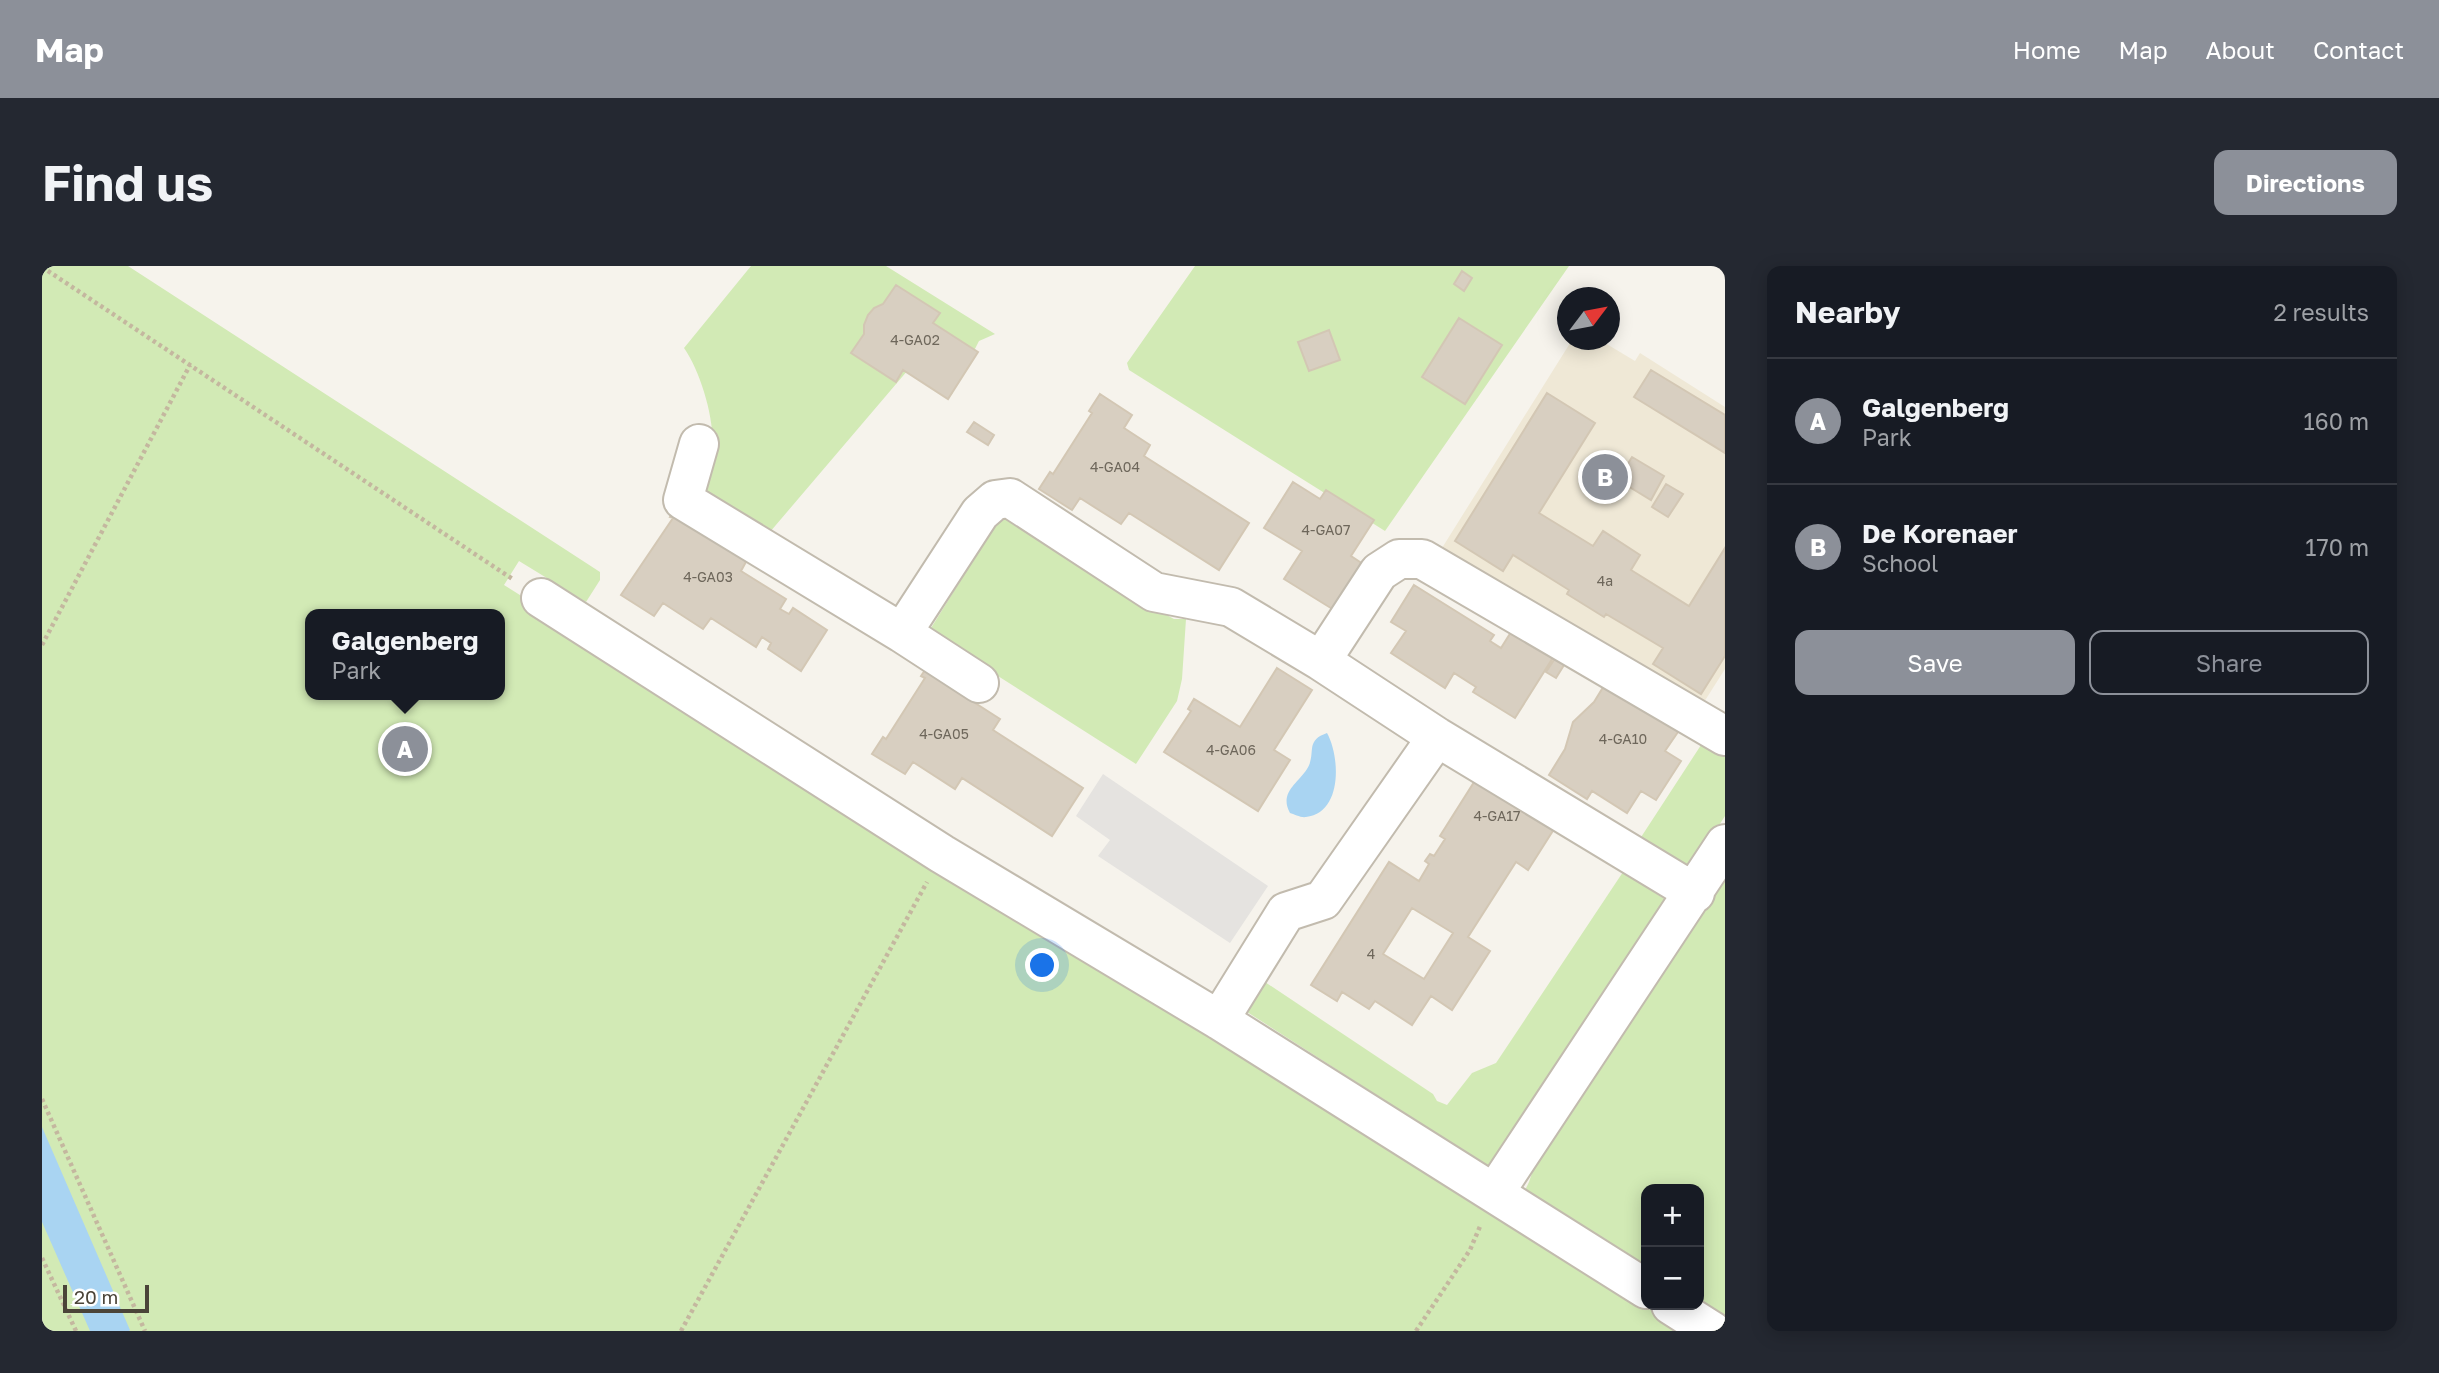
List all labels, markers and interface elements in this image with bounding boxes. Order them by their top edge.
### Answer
text: Map [35,30,104,69]
text: Home [2013,35,2081,64]
text: Map [2119,35,2168,64]
text: About [2206,35,2275,64]
text: Contact [2313,35,2404,64]
button: Directions [2214,150,2397,215]
text: Find us [42,153,213,212]
north arrow [1557,287,1620,350]
text: Nearby [1795,294,1900,330]
text: 2 results [2273,298,2369,326]
house number: 4-GA02 [890,331,940,348]
text: Galgenberg [1862,392,2009,423]
text: A [1810,407,1826,435]
text: 160 m [2304,407,2369,435]
text: Park [1862,423,1912,451]
pin: B [1582,451,1628,503]
house number: 4-GA04 [1090,458,1140,475]
text: De Korenaer [1862,518,2018,549]
house number: 4-GA07 [1302,521,1350,538]
text: B [1810,533,1826,561]
text: 170 m [2305,533,2369,561]
text: School [1862,549,1938,577]
house number: 4-GA03 [683,568,733,585]
house number: 4a [1597,572,1613,589]
popup [305,609,505,700]
text: Galgenberg [332,625,478,656]
button: Save [1795,630,2075,695]
button: Share [2089,630,2369,695]
text: Park [332,656,381,684]
pin: A [382,723,428,775]
house number: 4-GA05 [919,725,969,742]
house number: 4-GA10 [1599,730,1647,747]
house number: 4-GA06 [1206,741,1256,758]
house number: 4-GA17 [1473,807,1521,824]
house number: 4 [1367,945,1375,962]
your location [1025,948,1059,982]
map controls [1641,1184,1704,1310]
button: + [1641,1184,1704,1247]
button: − [1641,1247,1704,1310]
scale bar [63,1282,149,1314]
text: 20 m [74,1285,118,1308]

